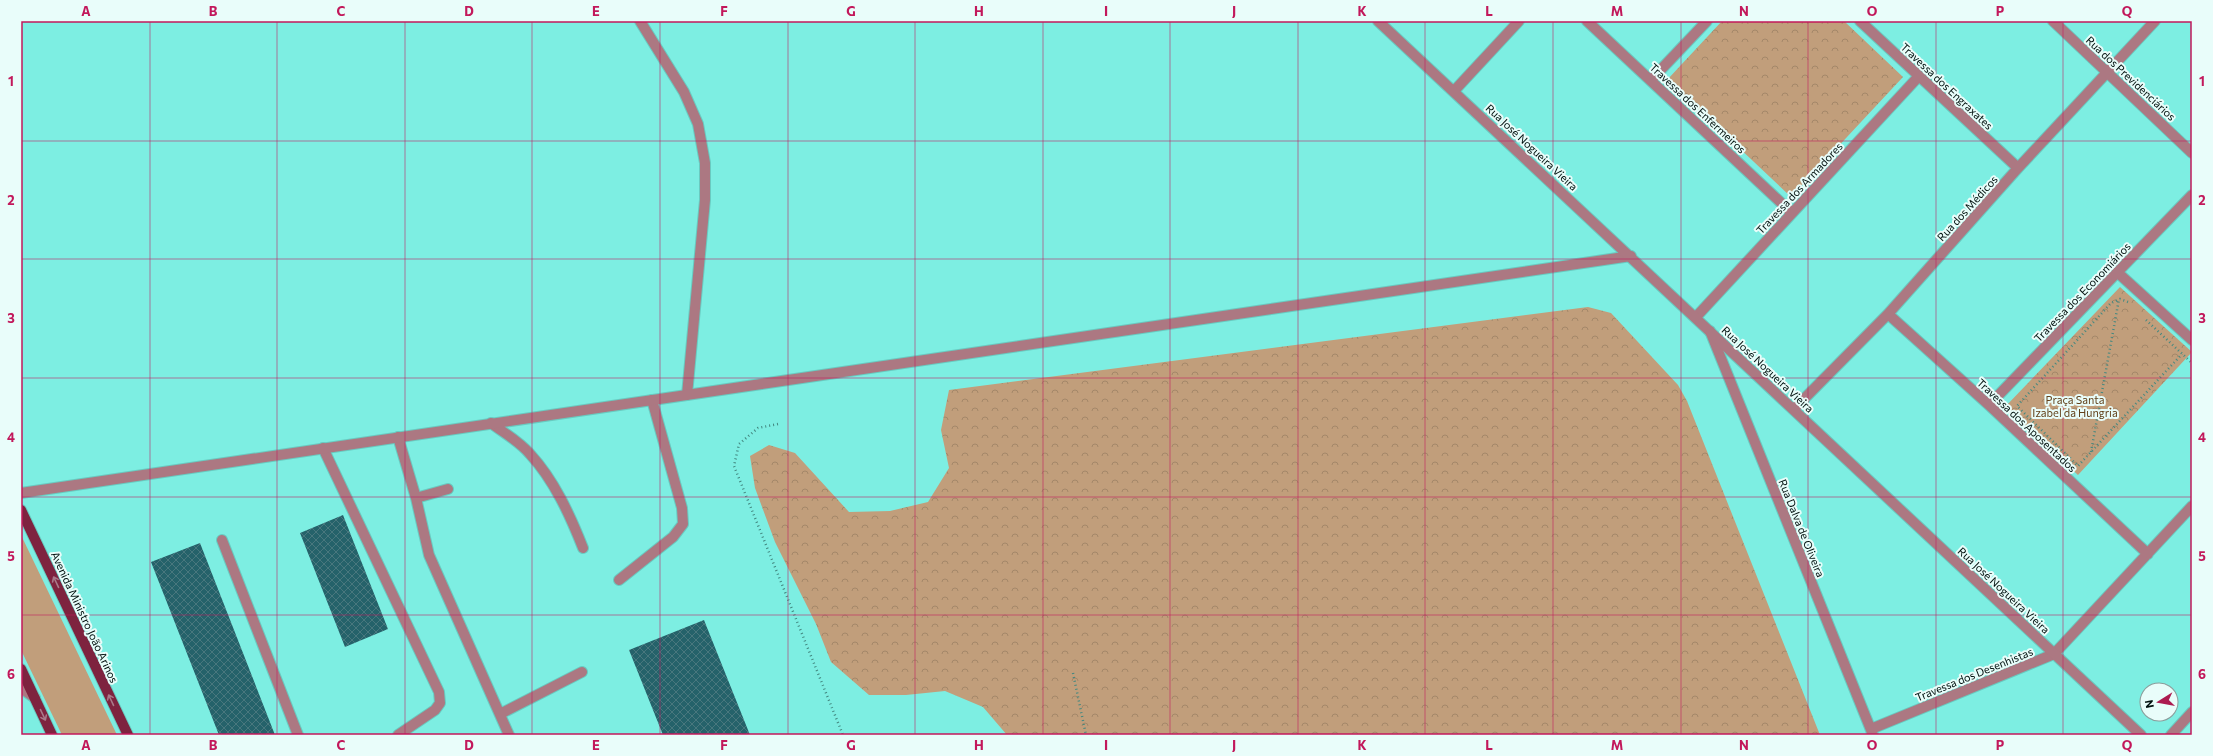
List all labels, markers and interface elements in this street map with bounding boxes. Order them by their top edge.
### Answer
text: A [81,3,91,19]
text: B [209,3,218,19]
text: C [337,3,346,19]
text: D [464,3,474,19]
text: E [592,3,600,19]
text: F [720,3,728,19]
text: G [846,3,856,19]
text: H [974,3,984,19]
text: I [1104,3,1108,19]
text: J [1232,3,1236,19]
text: K [1357,3,1367,19]
text: L [1485,3,1493,19]
text: M [1611,3,1623,19]
text: N [1739,3,1749,19]
text: O [1867,3,1878,19]
text: P [1996,3,2005,19]
text: Q [2122,3,2133,19]
street label: Rua dos Previdenciários [2084,33,2178,123]
street label: Travessa dos Engraxates [1898,40,1996,132]
street label: Travessa dos Enfermeiros [1647,60,1749,156]
text: 1 [8,73,14,89]
text: 1 [2199,73,2205,89]
street label: Rua José Nogueira Vieira [1483,101,1581,194]
street label: Travessa dos Armadores [1753,140,1845,236]
street label: Rua dos Médicos [1934,173,2000,243]
text: 2 [7,192,15,208]
text: 2 [2198,192,2206,208]
street label: Travessa dos Economiários [2031,240,2133,344]
text: 3 [7,310,15,326]
text: 3 [2198,310,2206,326]
street label: Rua José Nogueira Vieira [1719,323,1817,416]
street label: Travessa dos Aposentados [1975,376,2079,474]
park label: Praça Santa Izabel da Hungria [2032,393,2118,419]
text: 4 [7,429,15,445]
text: 4 [2198,429,2206,445]
street label: Rua Dalva de Oliveira [1776,477,1828,579]
street label: Rua José Nogueira Vieira [1955,544,2053,637]
text: 5 [7,548,15,564]
text: 5 [2198,548,2206,564]
street label: Avenida Ministro João Arinos [48,549,121,685]
one-way arrow [52,577,59,589]
street label: Travessa dos Desenhistas [1913,644,2035,704]
text: 6 [7,666,15,682]
text: 6 [2198,666,2206,682]
north arrow [2139,682,2179,722]
one-way arrow [107,694,114,706]
text: N [2142,699,2156,709]
one-way arrow [40,708,47,720]
text: A [81,737,91,753]
text: B [209,737,218,753]
text: C [337,737,346,753]
text: D [464,737,474,753]
text: E [592,737,600,753]
text: F [720,737,728,753]
text: G [846,737,856,753]
text: H [974,737,984,753]
text: I [1104,737,1108,753]
text: J [1232,737,1236,753]
text: K [1357,737,1367,753]
text: L [1485,737,1493,753]
text: M [1611,737,1623,753]
text: N [1739,737,1749,753]
text: O [1867,737,1878,753]
text: P [1996,737,2005,753]
text: Q [2122,737,2133,753]

